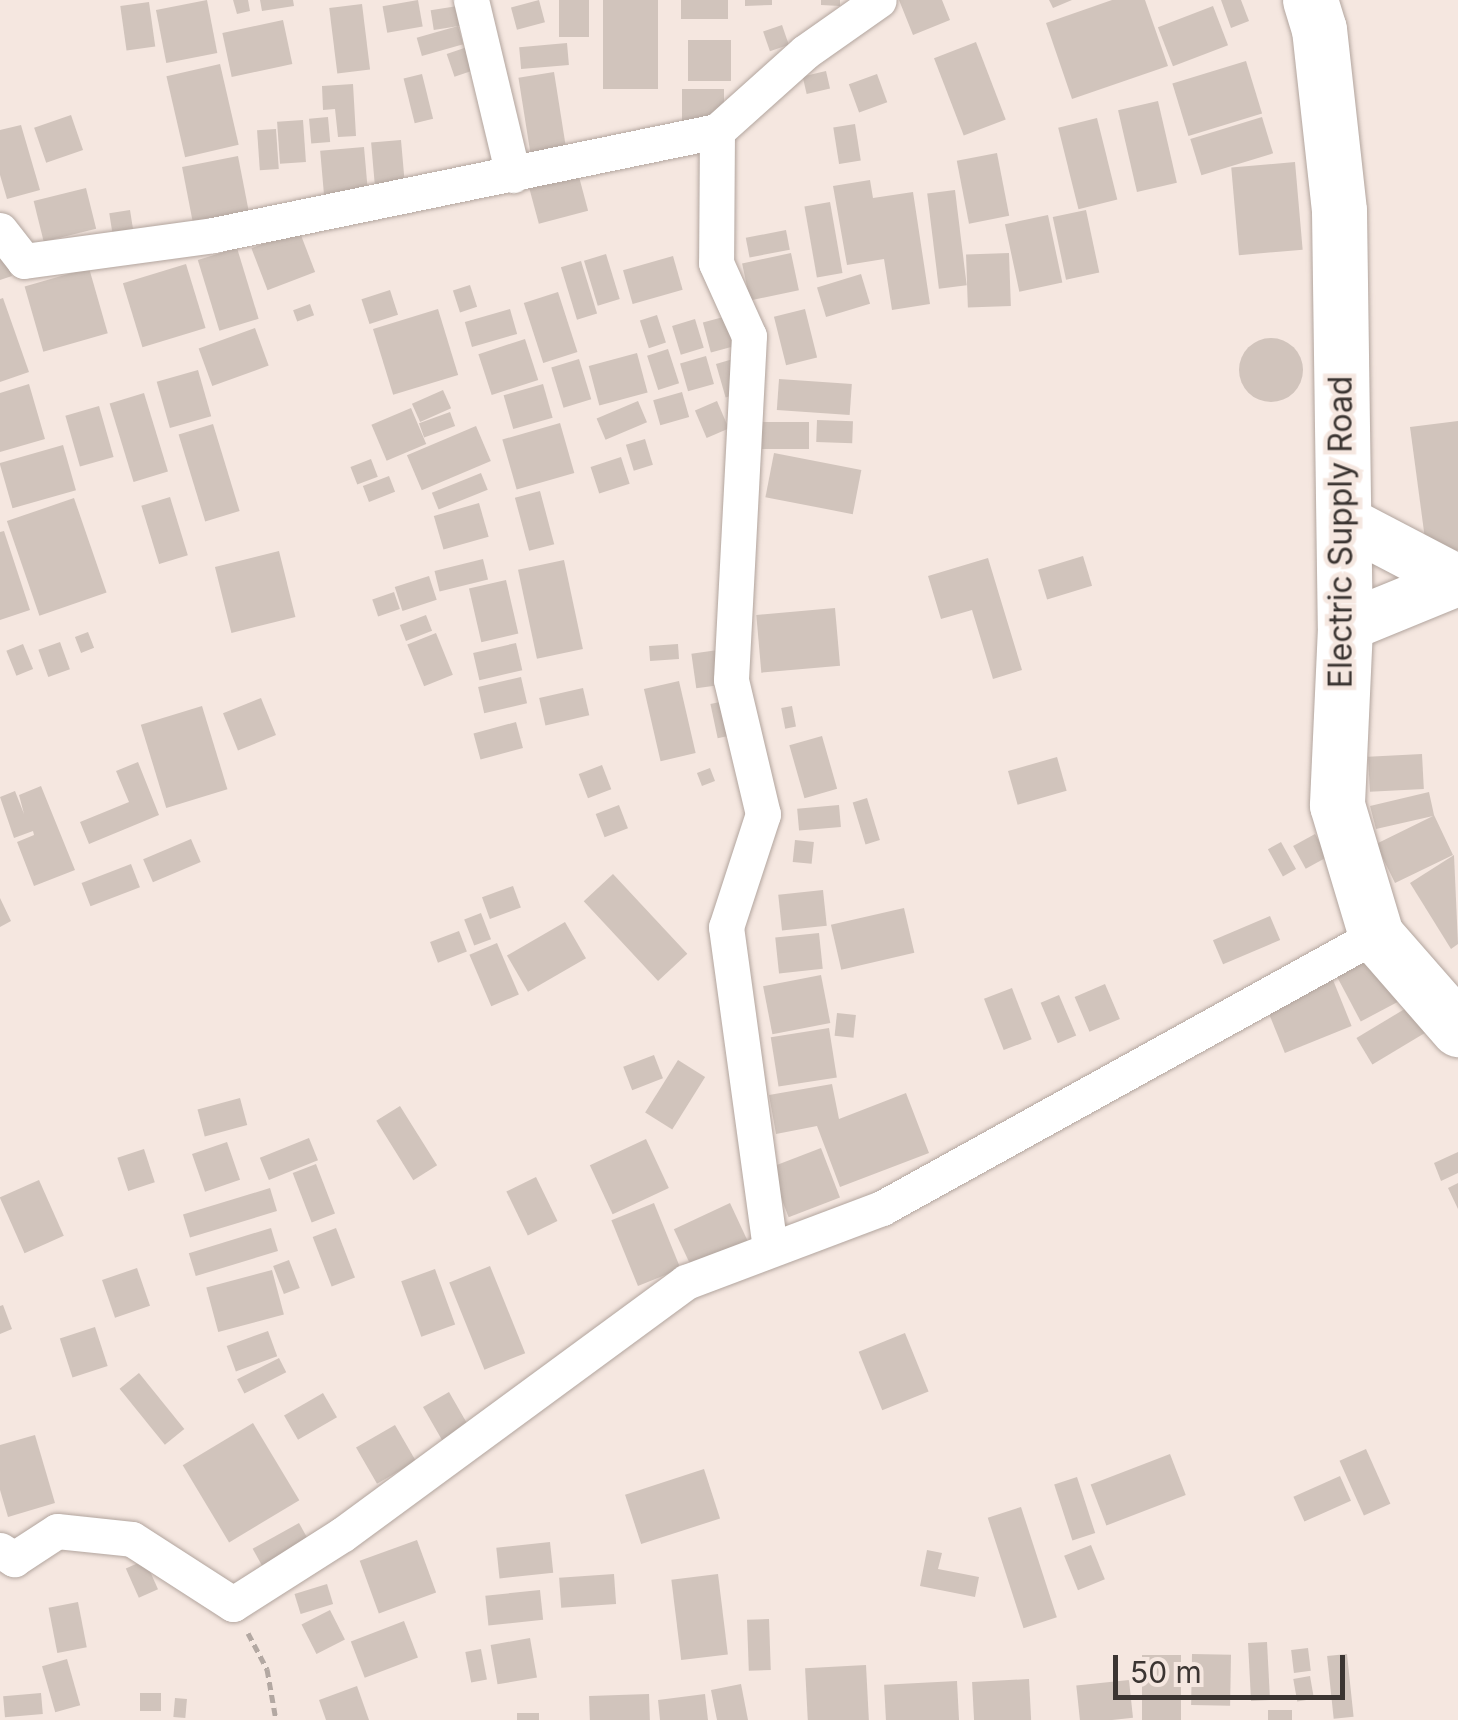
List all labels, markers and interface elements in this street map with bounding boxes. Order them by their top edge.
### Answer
street label: Electric Supply Road [1322,376,1360,688]
scale bar [1118,1635,1350,1697]
text: 50 m [1130,1654,1202,1690]

